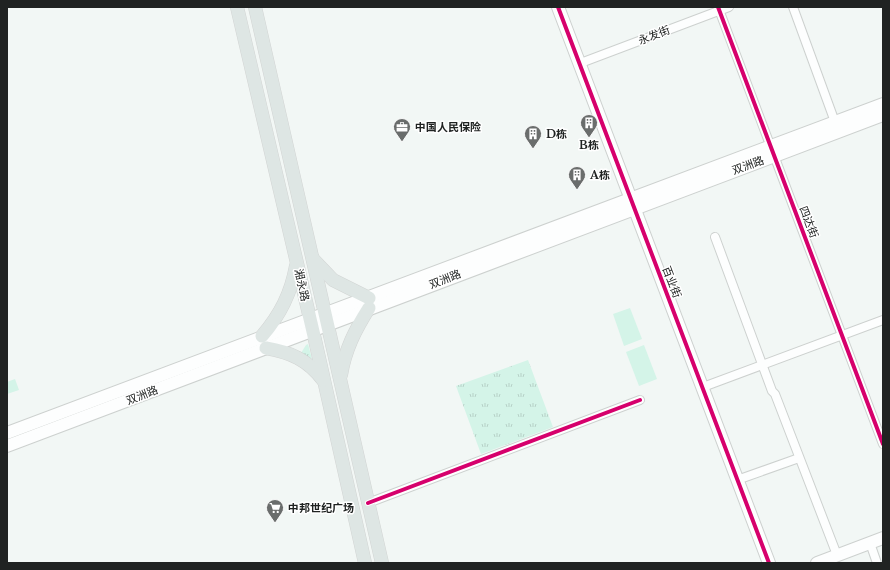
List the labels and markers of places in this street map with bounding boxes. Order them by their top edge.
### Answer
building icon: B栋 [579,113,599,138]
office icon: 中国人民保险 [392,117,412,142]
place label: 中国人民保险 [415,120,481,134]
building icon: D栋 [523,124,543,149]
place label: D栋 [546,127,567,141]
place label: B栋 [579,138,599,152]
building icon: A栋 [567,165,587,190]
place label: A栋 [589,168,610,182]
supermarket icon: 中邦世纪广场 [265,498,285,523]
place label: 中邦世纪广场 [288,501,354,515]

